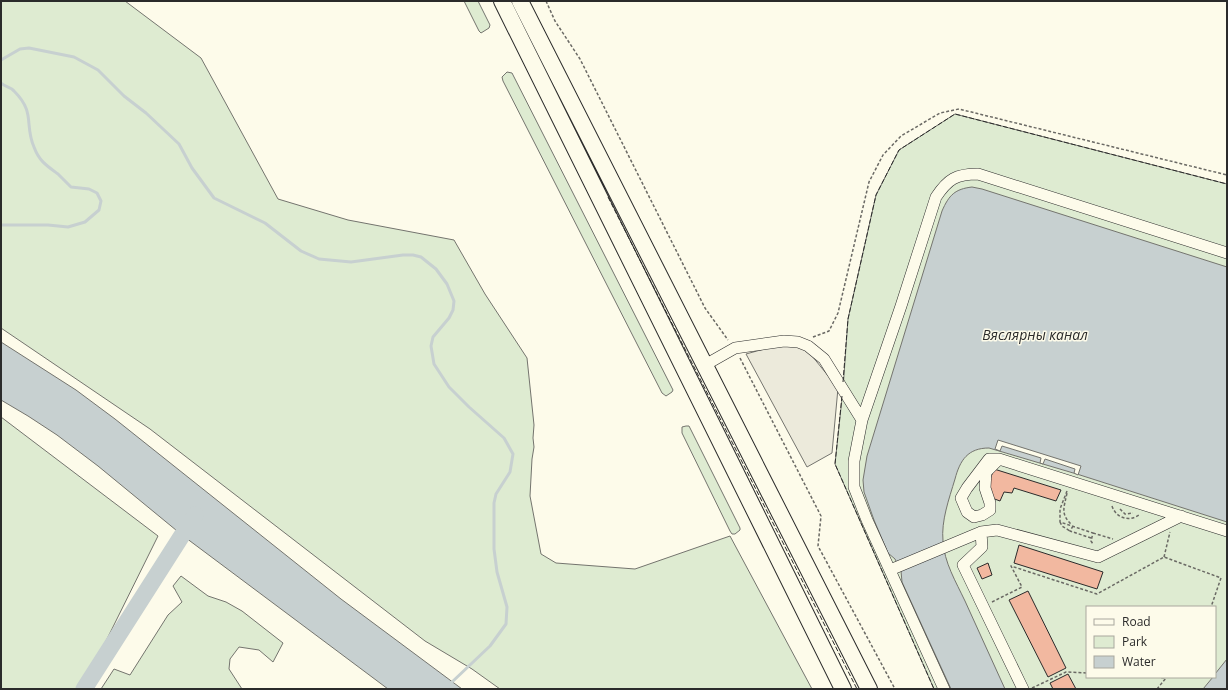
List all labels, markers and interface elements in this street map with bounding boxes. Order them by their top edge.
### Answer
water label: Вяслярны канал [982,325,1088,344]
legend [1086,606,1216,678]
text: Road [1122,613,1151,630]
text: Park [1122,633,1148,650]
text: Water [1122,653,1156,670]

